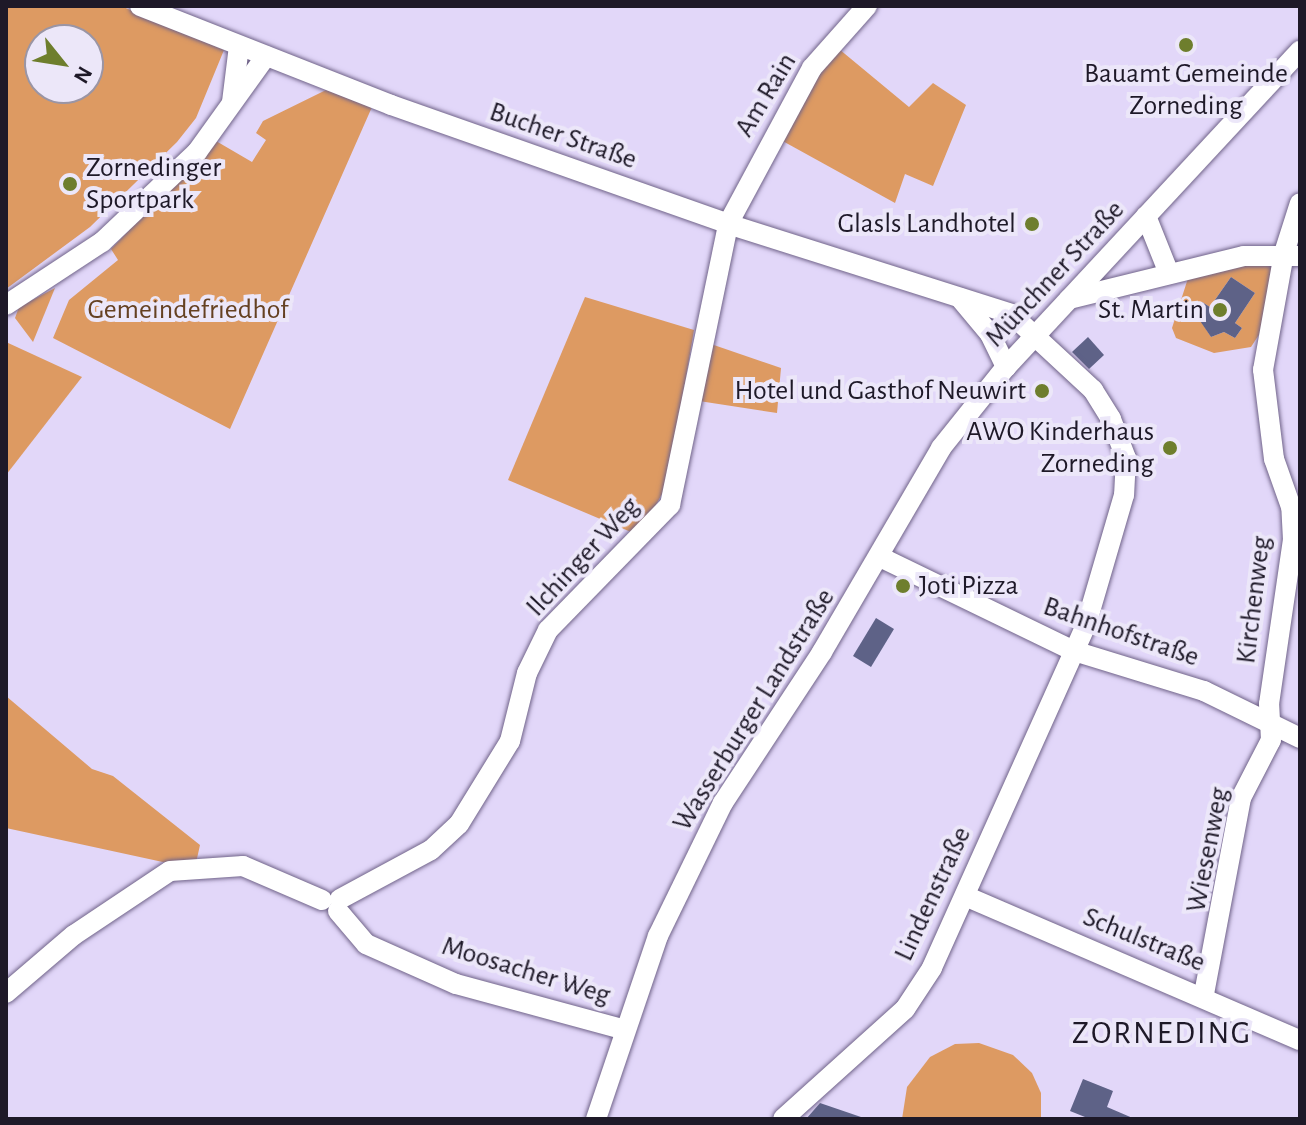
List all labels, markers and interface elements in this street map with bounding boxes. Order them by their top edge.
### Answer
north arrow [24,24,104,104]
marker: Bauamt Gemeinde Zorneding [1177,36,1195,54]
street label: Am Rain [728,47,804,143]
place label: Bauamt Gemeinde Zorneding [1084,57,1288,123]
text: N [70,63,96,87]
street label: Bucher Straße [485,95,641,177]
place label: Zornedinger Sportpark [86,151,221,217]
marker: Zornedinger Sportpark [61,175,79,193]
street label: Münchner Straße [978,194,1132,354]
place label: Glasls Landhotel [837,207,1016,241]
marker: Glasls Landhotel [1023,215,1041,233]
park label: Gemeindefriedhof [87,293,289,327]
place label: St. Martin [1098,293,1204,327]
marker: St. Martin [1211,301,1229,319]
place label: Hotel und Gasthof Neuwirt [734,374,1026,408]
marker: Hotel und Gasthof Neuwirt [1033,382,1051,400]
place label: AWO Kinderhaus Zorneding [966,415,1154,481]
marker: AWO Kinderhaus Zorneding [1161,439,1179,457]
street label: Ilchinger Weg [519,490,647,624]
street label: Kirchenweg [1230,534,1278,666]
place label: Joti Pizza [919,569,1019,603]
marker: Joti Pizza [894,577,912,595]
street label: Wasserburger Landstraße [666,583,842,837]
street label: Bahnhofstraße [1039,590,1203,674]
street label: Wiesenweg [1179,785,1237,915]
street label: Lindenstraße [887,822,979,966]
street label: Schulstraße [1078,900,1210,980]
street label: Moosacher Weg [438,929,614,1013]
district label: ZORNEDING [1072,1014,1252,1052]

